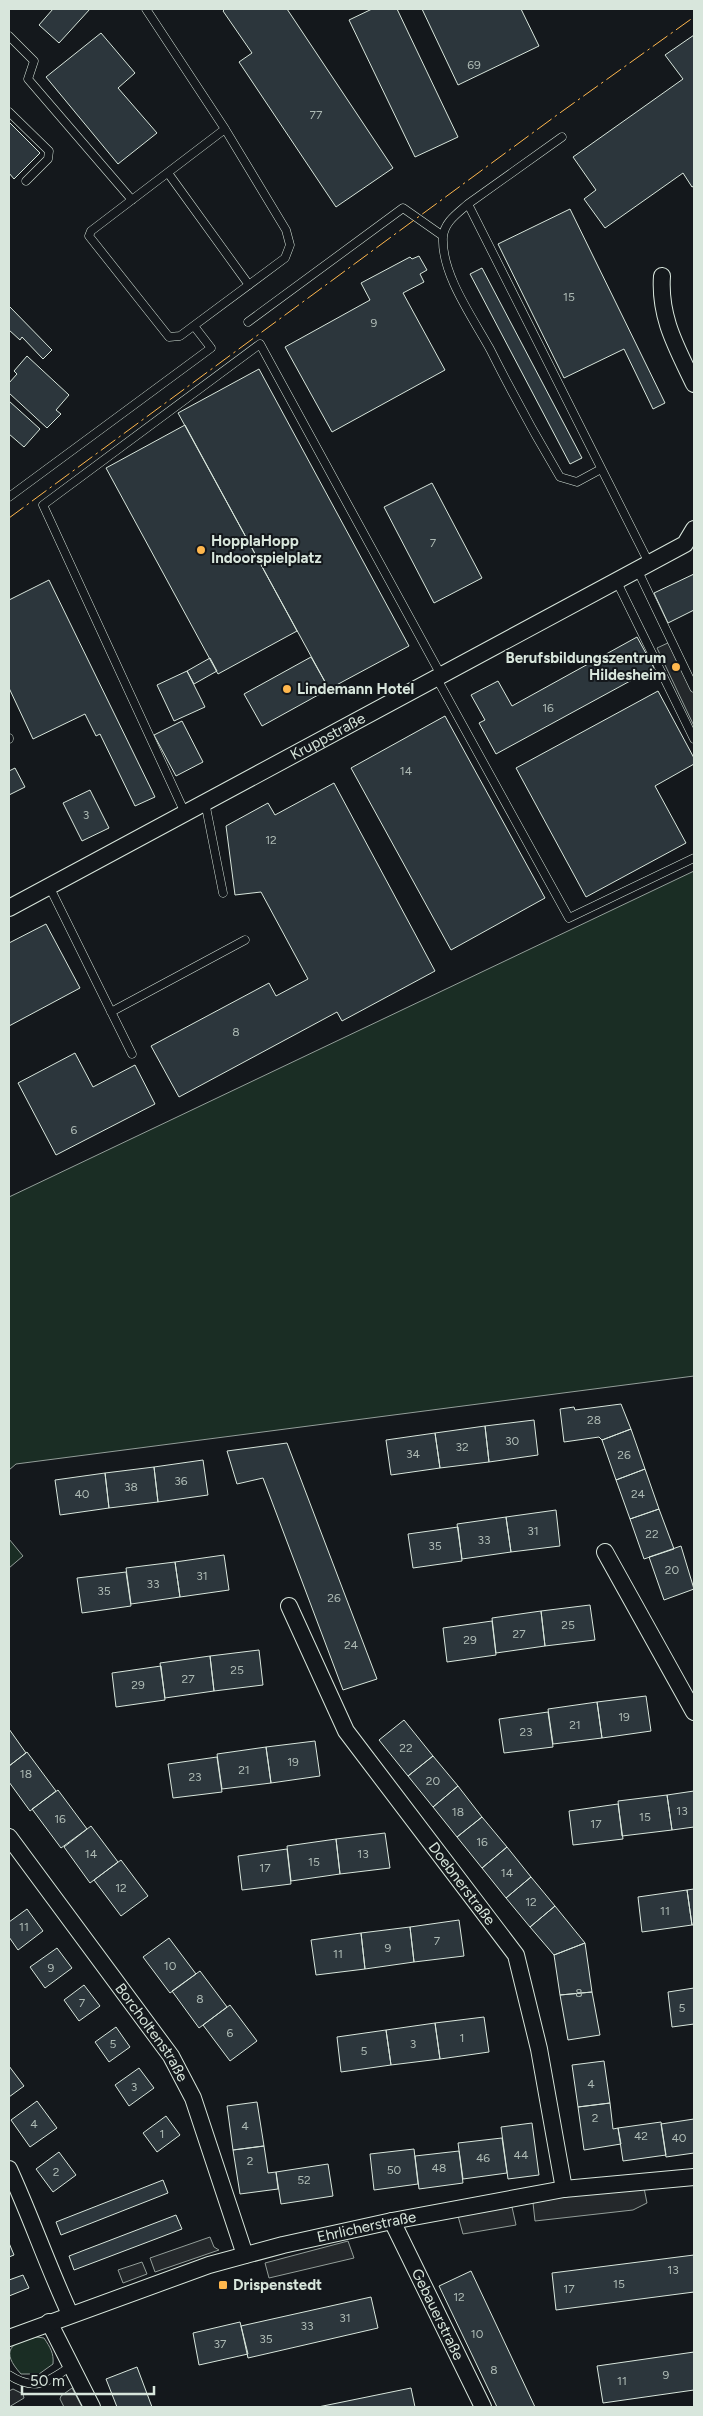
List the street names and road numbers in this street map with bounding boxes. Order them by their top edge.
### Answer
street label: Kruppstraße [287,709,368,764]
street label: Doebnerstraße [425,1838,499,1929]
street label: Borcholtenstraße [111,1980,192,2085]
street label: Ehrlicherstraße [315,2208,418,2246]
street label: Gebauerstraße [408,2266,468,2363]

